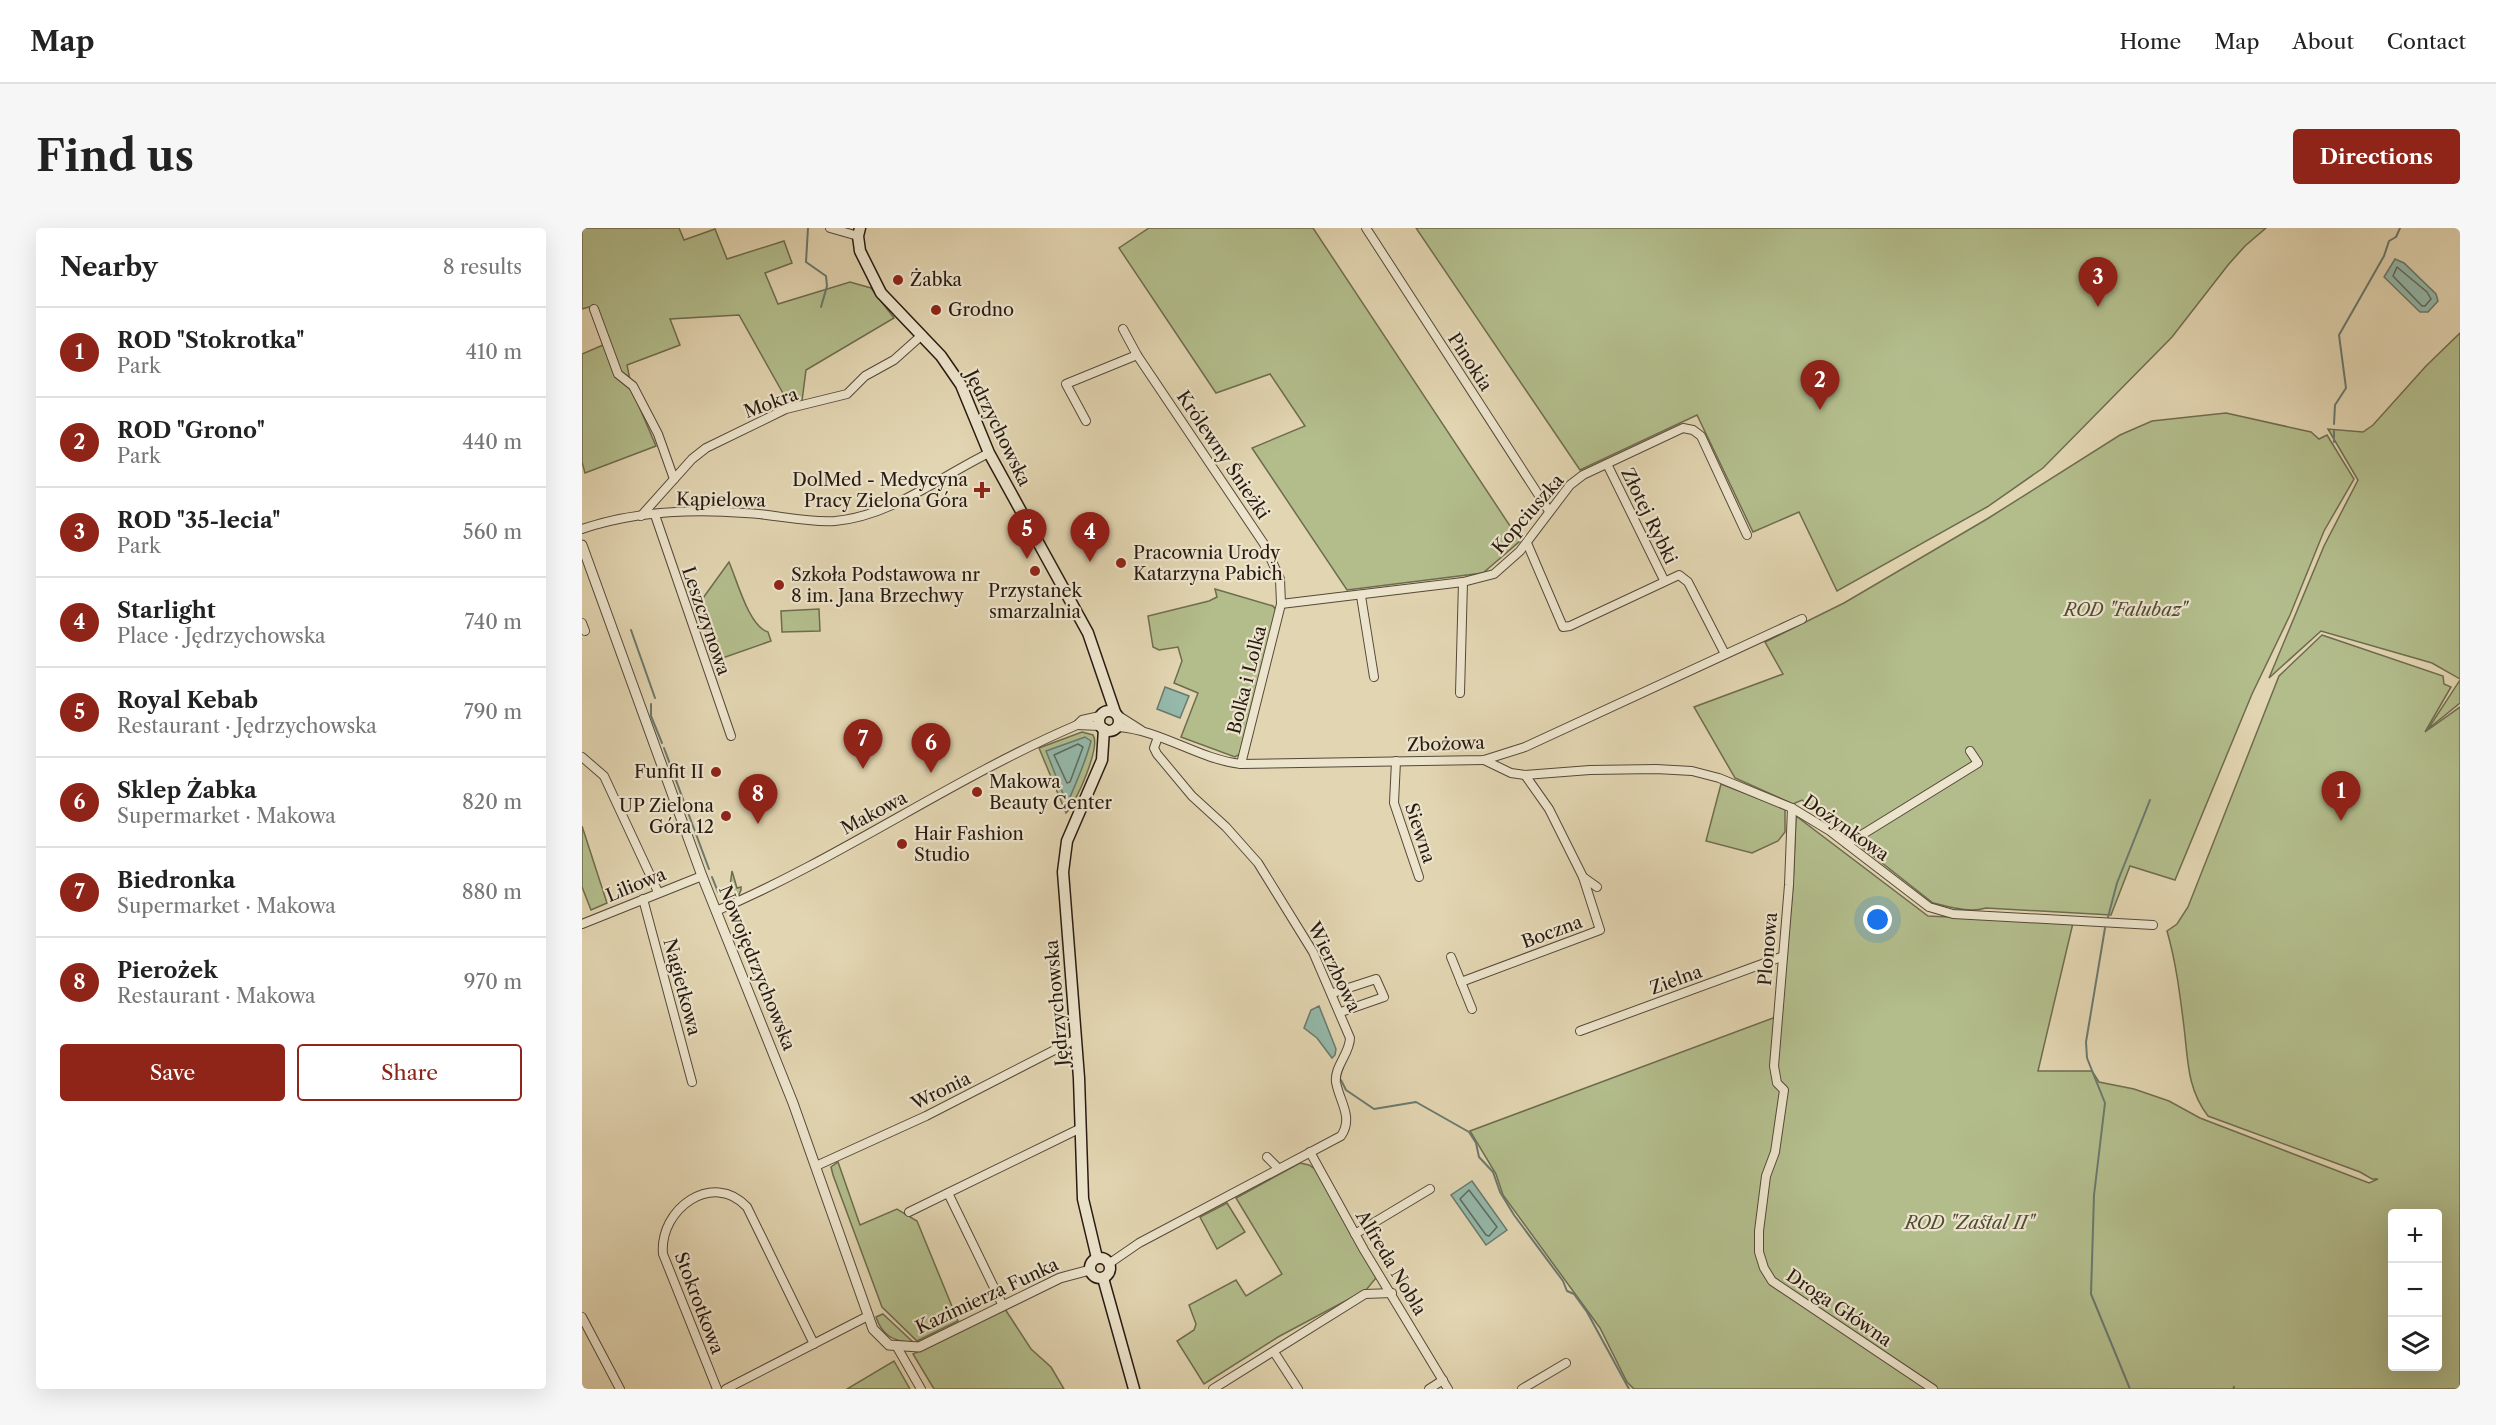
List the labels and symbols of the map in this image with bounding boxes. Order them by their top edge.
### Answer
pin: 3 [2078,257,2118,307]
place label: Żabka [910,268,963,291]
marker: Żabka [891,273,905,287]
place label: Grodno [948,299,1014,321]
marker: Grodno [929,303,943,317]
street label: Pinokia [1443,329,1497,396]
pin: 2 [1800,360,1840,410]
street label: Jędrzychowska [959,364,1036,490]
street label: Mokra [741,383,802,423]
street label: Królewny Śnieżki [1172,386,1275,524]
street label: Złotej Rybki [1616,464,1682,568]
place label: DolMed - Medycyna Pracy Zielona Góra [792,469,968,512]
street label: Kopciuszka [1487,469,1569,558]
marker: DolMed - Medycyna Pracy Zielona Góra [973,481,991,499]
street label: Kąpielowa [676,488,767,512]
pin: 5 [1008,510,1046,559]
pin: 4 [1070,512,1110,562]
place label: Pracownia Urody Katarzyna Pabich [1133,542,1283,585]
marker: Pracownia Urody Katarzyna Pabich [1114,556,1128,570]
street label: Leszczynowa [677,564,735,679]
place label: Szkoła Podstawowa nr 8 im. Jana Brzechwy [791,564,980,607]
marker: Przystanek smarzalnia [1028,564,1042,578]
marker: Szkoła Podstawowa nr 8 im. Jana Brzechwy [772,578,786,592]
place label: Przystanek smarzalnia [988,580,1083,623]
park label: ROD "Falubaz" [2062,599,2190,621]
street label: Bolka i Lolka [1223,623,1271,737]
pin: 7 [844,720,882,769]
pin: 6 [912,724,950,773]
street label: Zbożowa [1407,732,1486,756]
place label: Funfit II [634,761,704,783]
marker: Funfit II [709,765,723,779]
place label: Makowa Beauty Center [989,771,1113,814]
pin: 1 [2322,772,2360,821]
pin: 8 [738,774,777,824]
marker: Makowa Beauty Center [970,785,984,799]
street label: Makowa [837,786,911,840]
street label: Dożynkowa [1799,790,1894,866]
place label: UP Zielona Góra 12 [619,795,714,838]
street label: Siewna [1400,800,1440,866]
marker: UP Zielona Góra 12 [719,809,733,823]
place label: Hair Fashion Studio [914,823,1024,866]
marker: Hair Fashion Studio [895,837,909,851]
street label: Liliowa [603,863,670,907]
street label: Nowojędrzychowska [714,882,800,1054]
your location [1863,905,1892,934]
street label: Boczna [1519,911,1586,953]
street label: Plonowa [1754,911,1782,987]
street label: Wierzbowa [1302,918,1365,1016]
street label: Nagietkowa [659,936,706,1038]
street label: Jędrzychowska [1040,938,1074,1070]
street label: Zielna [1647,960,1706,1000]
street label: Wronia [907,1067,975,1115]
street label: Alfreda Nobla [1350,1206,1431,1320]
park label: ROD "Zastal II" [1903,1212,2037,1234]
street label: Stokrotkowa [669,1249,729,1358]
street label: Kazimierza Funka [912,1253,1062,1339]
street label: Droga Główna [1782,1265,1896,1352]

